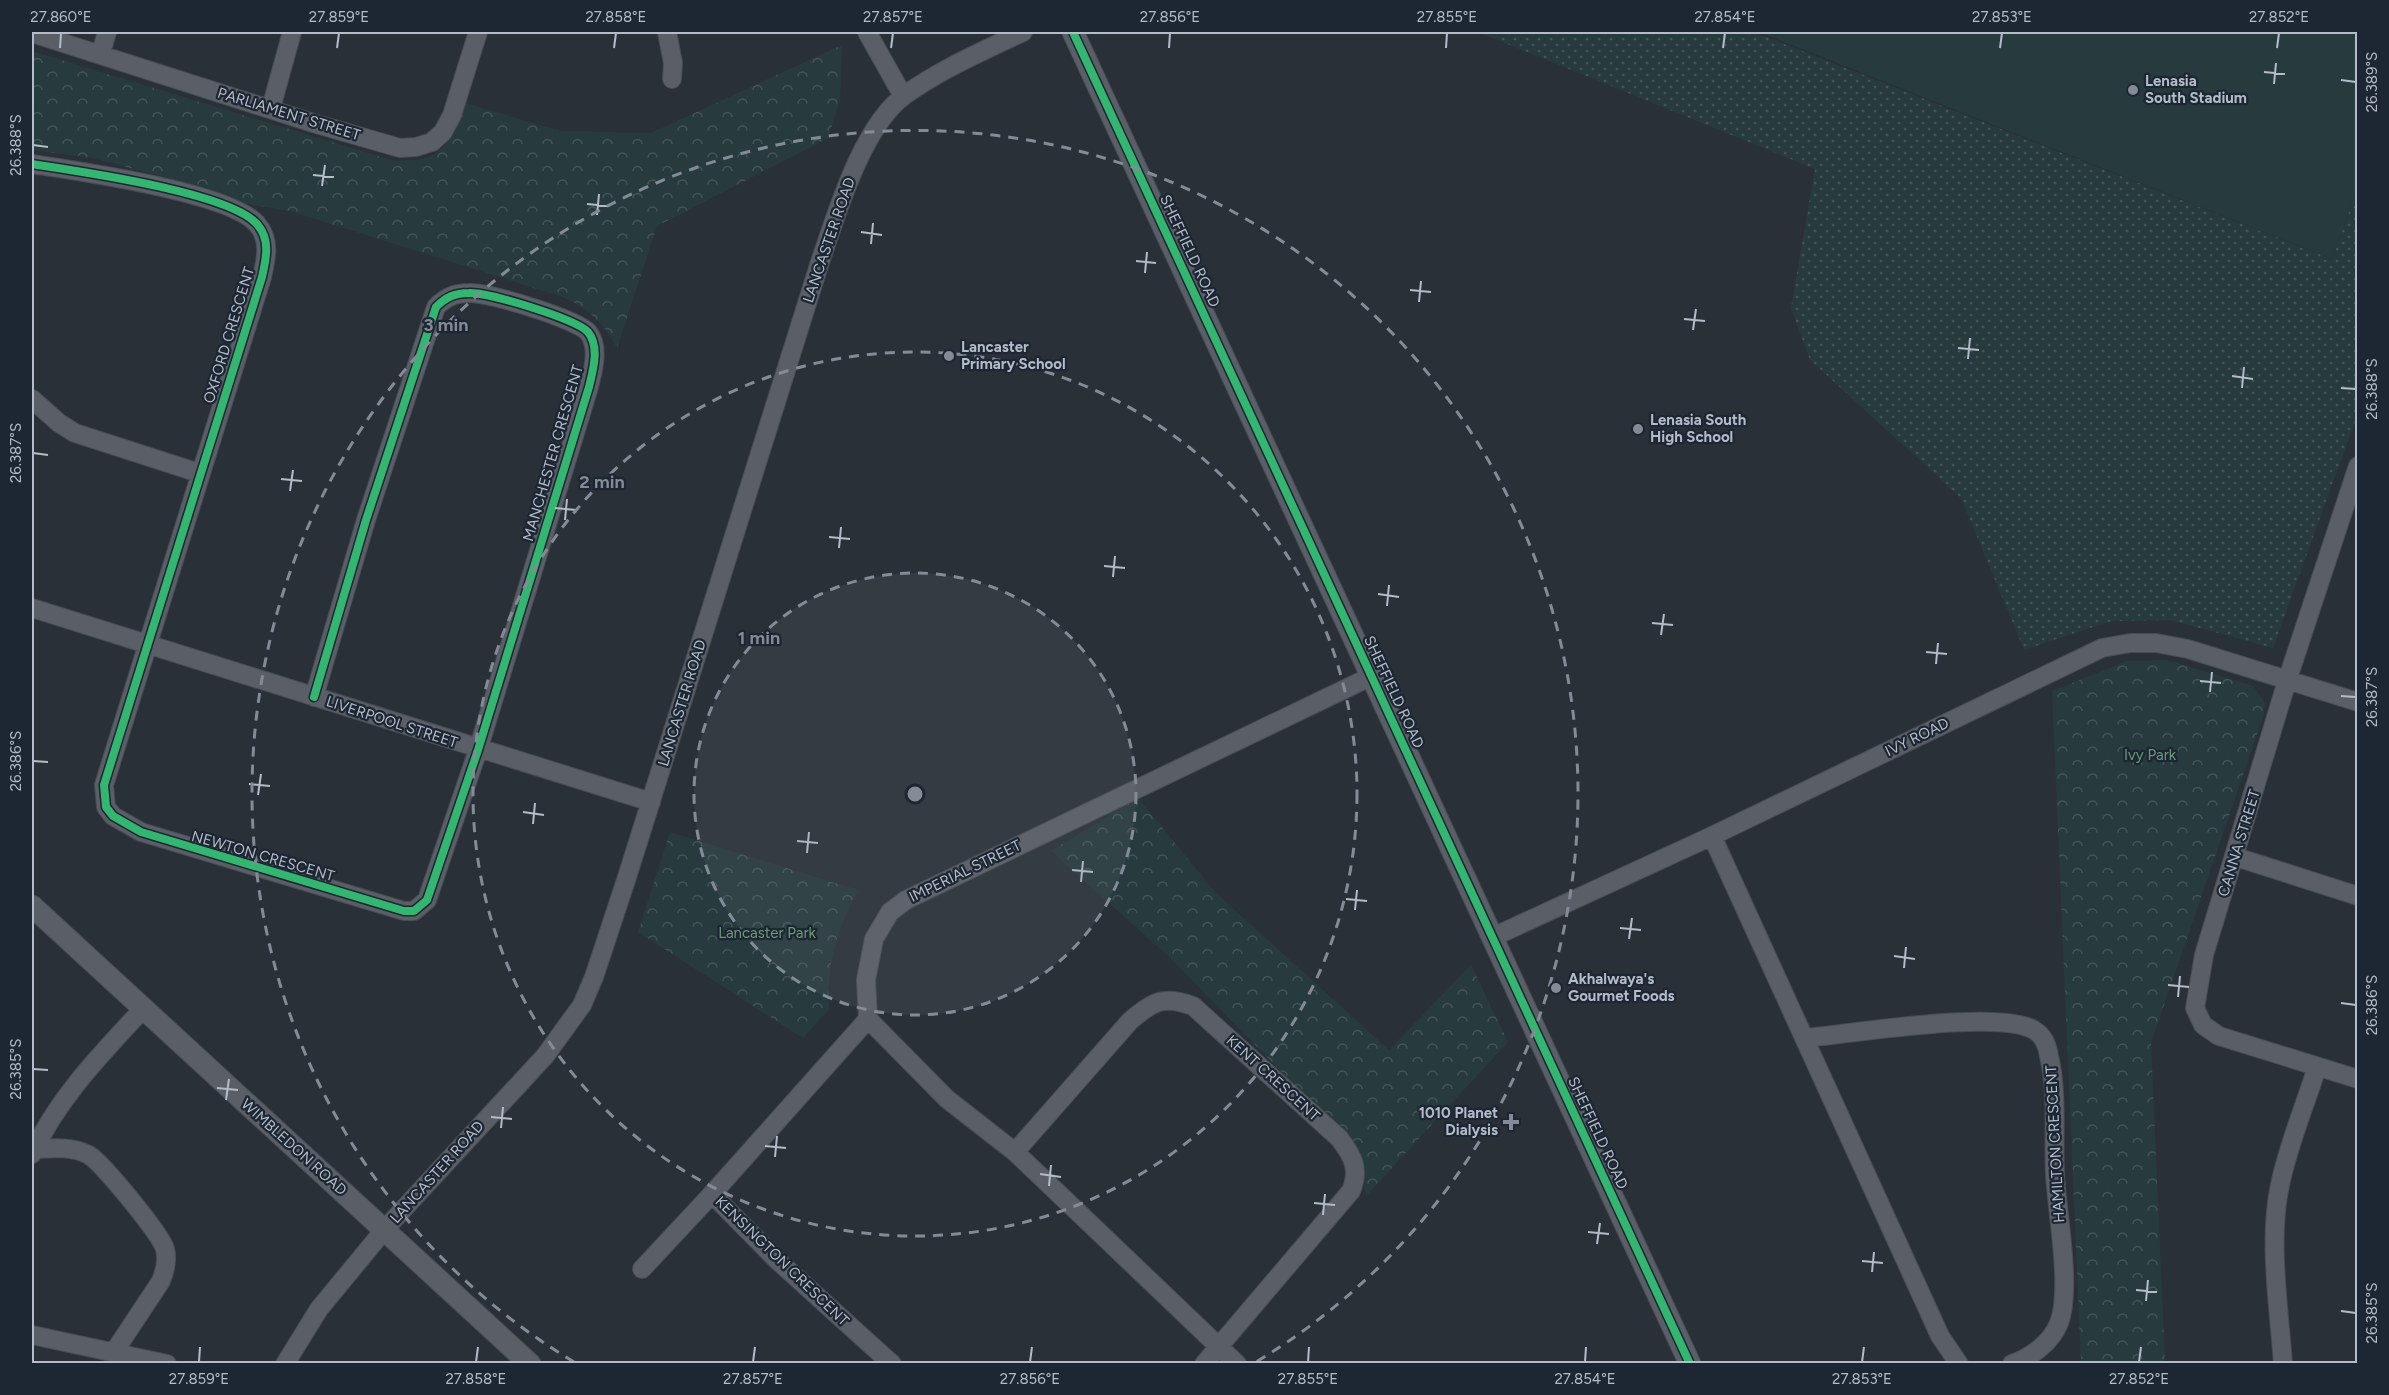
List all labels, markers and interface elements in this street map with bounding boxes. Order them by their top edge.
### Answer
text: 27.860°E [30,8,92,26]
text: 27.859°E [309,8,369,26]
text: 27.858°E [585,8,647,26]
text: 27.857°E [863,8,923,26]
text: 27.856°E [1140,8,1200,26]
text: 27.855°E [1417,8,1477,26]
text: 27.854°E [1694,8,1756,26]
text: 27.853°E [1972,8,2032,26]
text: 27.852°E [2249,8,2309,26]
text: 26.389°S [2363,52,2381,112]
place label: Lenasia South Stadium [2145,72,2247,107]
marker: Lenasia South Stadium [2126,83,2140,97]
street label: PARLIAMENT STREET [215,84,363,145]
text: 26.388°S [7,114,25,176]
street label: LANCASTER ROAD [799,175,859,305]
street label: SHEFFIELD ROAD [1156,192,1224,310]
street label: OXFORD CRESCENT [200,264,259,405]
text: 3 min [424,314,468,336]
place label: Lancaster Primary School [961,338,1066,373]
marker: Lancaster Primary School [942,349,956,363]
text: 26.388°S [2363,358,2381,420]
street label: MANCHESTER CRESCENT [519,362,587,543]
place label: Lenasia South High School [1650,411,1746,446]
marker: Lenasia South High School [1631,422,1645,436]
text: 26.387°S [7,423,25,483]
text: 2 min [579,471,625,493]
text: 1 min [738,627,780,649]
street label: SHEFFIELD ROAD [1360,633,1428,751]
street label: LANCASTER ROAD [654,637,710,769]
text: 26.387°S [2363,667,2381,727]
street label: LIVERPOOL STREET [324,692,461,752]
street label: IVY ROAD [1882,714,1952,760]
text: 26.386°S [7,731,25,791]
park label: Ivy Park [2124,746,2177,764]
centre of rings [905,784,925,804]
street label: CANNA STREET [2214,787,2264,899]
street label: NEWTON CRESCENT [189,827,337,885]
street label: IMPERIAL STREET [906,836,1025,906]
park label: Lancaster Park [718,924,817,942]
place label: Akhalwaya's Gourmet Foods [1568,970,1675,1005]
text: 26.386°S [2363,975,2381,1035]
marker: Akhalwaya's Gourmet Foods [1549,981,1563,995]
street label: KENT CRESCENT [1223,1031,1324,1125]
text: 26.385°S [7,1039,25,1099]
street label: HAMILTON CRESCENT [2042,1064,2068,1223]
street label: SHEFFIELD ROAD [1564,1074,1632,1192]
street label: WIMBLEDON ROAD [238,1095,350,1199]
place label: 1010 Planet Dialysis [1419,1104,1498,1139]
marker: 1010 Planet Dialysis [1502,1113,1520,1131]
street label: LANCASTER ROAD [386,1117,488,1227]
street label: KENSINGTON CRESCENT [711,1192,853,1330]
text: 26.385°S [2363,1283,2381,1343]
text: 27.859°E [169,1370,229,1388]
text: 27.858°E [445,1370,507,1388]
text: 27.857°E [723,1370,783,1388]
text: 27.856°E [1000,1370,1060,1388]
text: 27.855°E [1278,1370,1338,1388]
text: 27.854°E [1554,1370,1616,1388]
text: 27.853°E [1832,1370,1892,1388]
text: 27.852°E [2109,1370,2169,1388]

